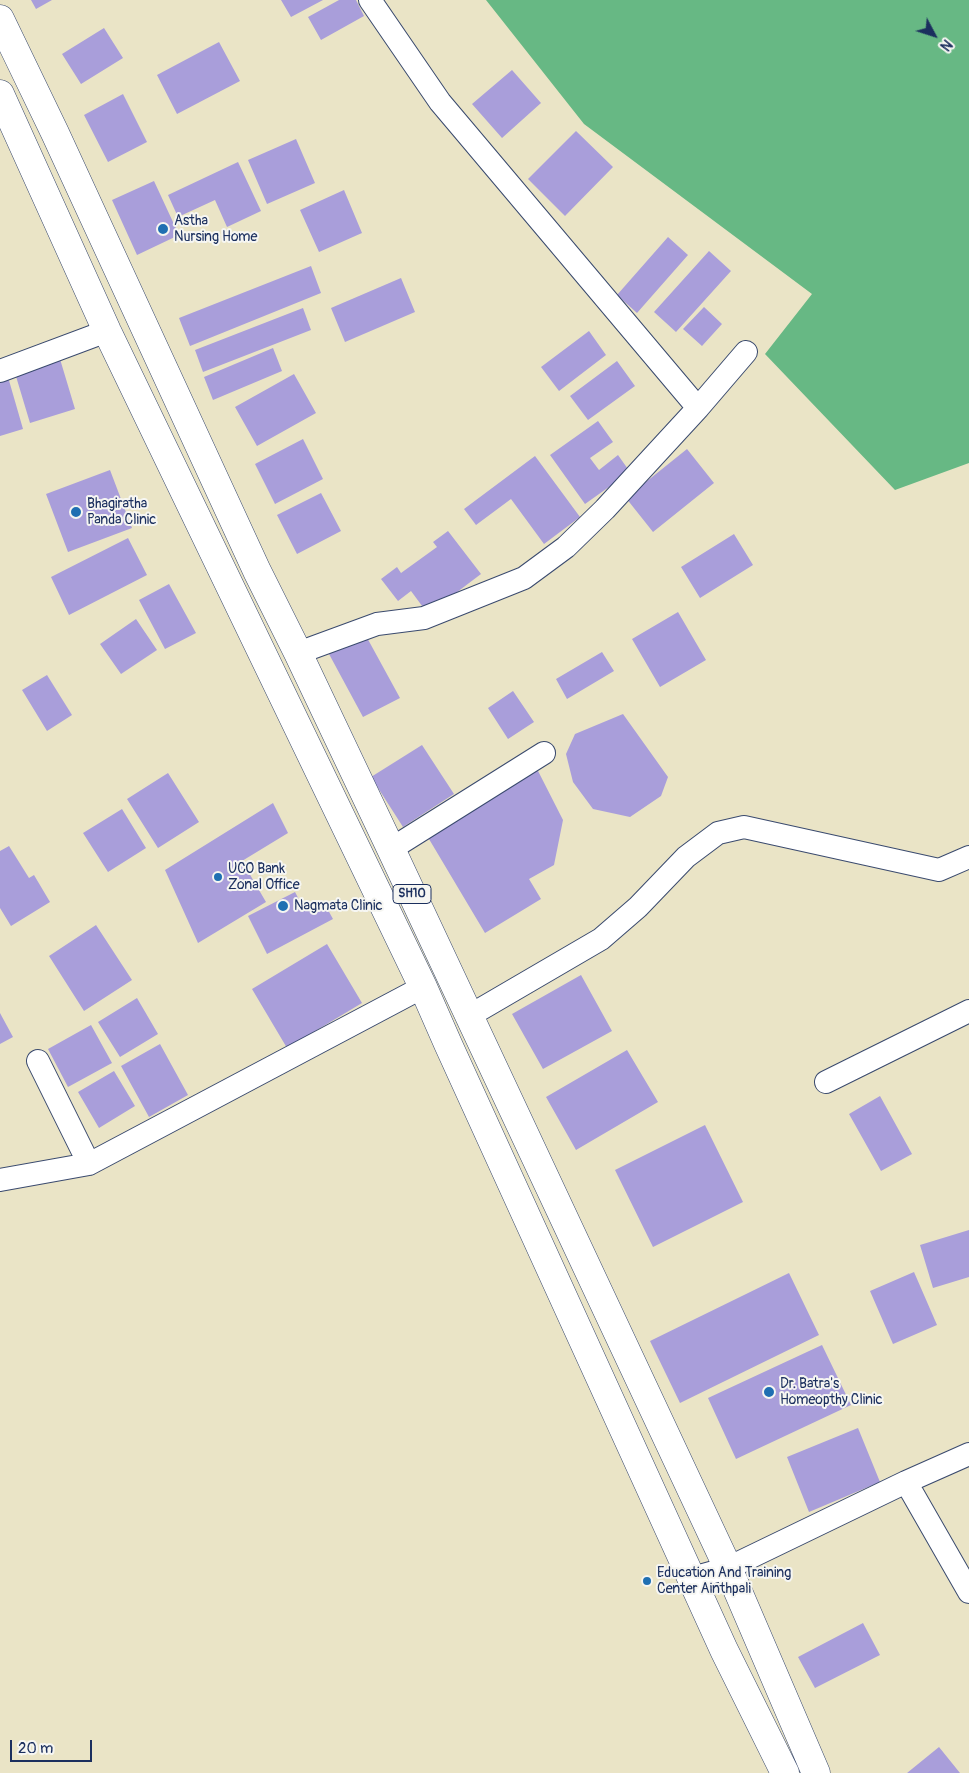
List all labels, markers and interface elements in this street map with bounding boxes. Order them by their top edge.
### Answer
north arrow [909,10,959,60]
text: N [936,36,955,54]
place label: Astha Nursing Home [174,213,257,246]
marker: Astha Nursing Home [156,222,170,236]
place label: Bhagiratha Panda Clinic [87,496,156,528]
marker: Bhagiratha Panda Clinic [69,505,83,519]
place label: UCO Bank Zonal Office [228,861,300,894]
marker: UCO Bank Zonal Office [212,871,224,883]
road number: SH10 [393,884,431,904]
place label: Nagmata Clinic [294,898,383,914]
marker: Nagmata Clinic [276,899,290,913]
place label: Dr. Batra's Homeopthy Clinic [780,1376,883,1408]
marker: Dr. Batra's Homeopthy Clinic [762,1385,776,1399]
place label: Education And Training Center Ainthpali [657,1565,791,1598]
marker: Education And Training Center Ainthpali [641,1575,653,1587]
scale bar [12,1730,95,1762]
text: 20 m [18,1739,53,1758]

